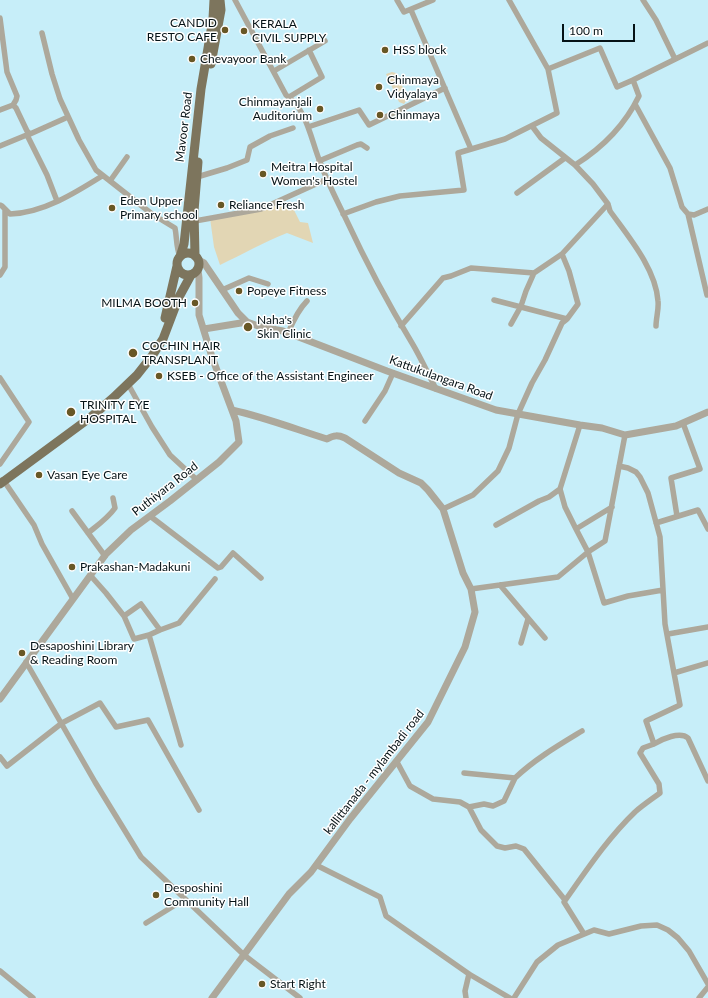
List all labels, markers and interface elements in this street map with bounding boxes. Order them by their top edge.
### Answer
place label: CANDID RESTO CAFE [147,16,217,44]
scale bar [564,16,637,42]
place label: KERALA CIVIL SUPPLY [252,17,326,45]
text: 100 m [569,23,603,38]
marker: CANDID RESTO CAFE [220,25,230,35]
marker: KERALA CIVIL SUPPLY [239,26,249,36]
place label: HSS block [393,43,446,57]
marker: HSS block [380,45,390,55]
place label: Chevayoor Bank [200,52,286,66]
marker: Chevayoor Bank [187,54,197,64]
place label: Chinmaya Vidyalaya [387,73,439,101]
marker: Chinmaya Vidyalaya [374,82,384,92]
street label: Mavoor Road [173,91,195,163]
place label: Chinmayanjali Auditorium [239,95,312,123]
marker: Chinmayanjali Auditorium [315,104,325,114]
place label: Chinmaya [388,108,440,122]
marker: Chinmaya [375,110,385,120]
place label: Meitra Hospital Women's Hostel [271,160,357,188]
marker: Meitra Hospital Women's Hostel [258,169,268,179]
place label: Eden Upper Primary school [120,194,198,222]
place label: Reliance Fresh [229,198,304,212]
marker: Reliance Fresh [216,200,226,210]
marker: Eden Upper Primary school [107,203,117,213]
place label: Popeye Fitness [247,284,326,298]
marker: Popeye Fitness [234,286,244,296]
place label: MILMA BOOTH [101,296,187,310]
marker: MILMA BOOTH [190,298,200,308]
place label: Naha's Skin Clinic [257,313,311,341]
marker: Naha's Skin Clinic [242,321,254,333]
place label: COCHIN HAIR TRANSPLANT [142,339,220,367]
marker: COCHIN HAIR TRANSPLANT [127,347,139,359]
street label: Kattukulangara Road [387,353,495,403]
place label: KSEB - Office of the Assistant Engineer [167,369,374,383]
marker: KSEB - Office of the Assistant Engineer [154,371,164,381]
place label: TRINITY EYE HOSPITAL [80,398,149,426]
marker: TRINITY EYE HOSPITAL [65,406,77,418]
street label: Puthiyara Road [129,459,201,519]
place label: Vasan Eye Care [47,468,128,482]
marker: Vasan Eye Care [34,470,44,480]
place label: Prakashan-Madakuni [80,560,190,574]
marker: Prakashan-Madakuni [67,562,77,572]
place label: Desaposhini Library & Reading Room [30,639,134,667]
marker: Desaposhini Library & Reading Room [17,648,27,658]
street label: kallittanada - mylambadi road [321,707,427,837]
place label: Desposhini Community Hall [164,881,249,909]
marker: Desposhini Community Hall [151,890,161,900]
place label: Start Right [270,977,326,991]
marker: Start Right [257,979,267,989]

